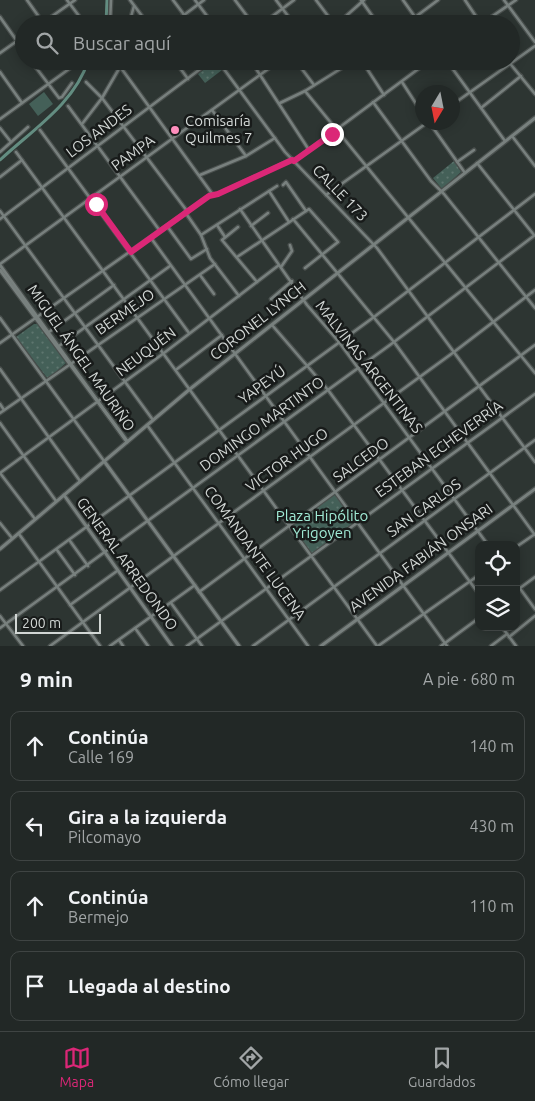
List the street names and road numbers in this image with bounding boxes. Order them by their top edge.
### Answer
street label: LOS ANDES [63,100,135,161]
street label: PAMPA [108,131,158,174]
street label: CALLE 173 [309,161,371,224]
street label: CORONEL LYNCH [206,278,309,363]
street label: MIGUEL ÁNGEL MAURIÑO [24,281,139,434]
street label: BERMEJO [92,285,157,338]
street label: MALVINAS ARGENTINAS [312,297,426,436]
street label: NEUQUÉN [113,324,179,380]
street label: YAPEYÚ [235,362,288,407]
street label: DOMINGO MARTINTO [196,373,327,474]
street label: ESTEBAN ECHEVERRÍA [372,397,506,500]
street label: VICTOR HUGO [242,424,331,495]
street label: SALCEDO [330,434,392,485]
street label: SAN CARLOS [383,475,464,540]
street label: COMANDANTE LUCENA [201,483,310,623]
street label: GENERAL ARREDONDO [73,494,181,633]
street label: AVENIDA FABIÁN ONSARI [346,500,496,615]

